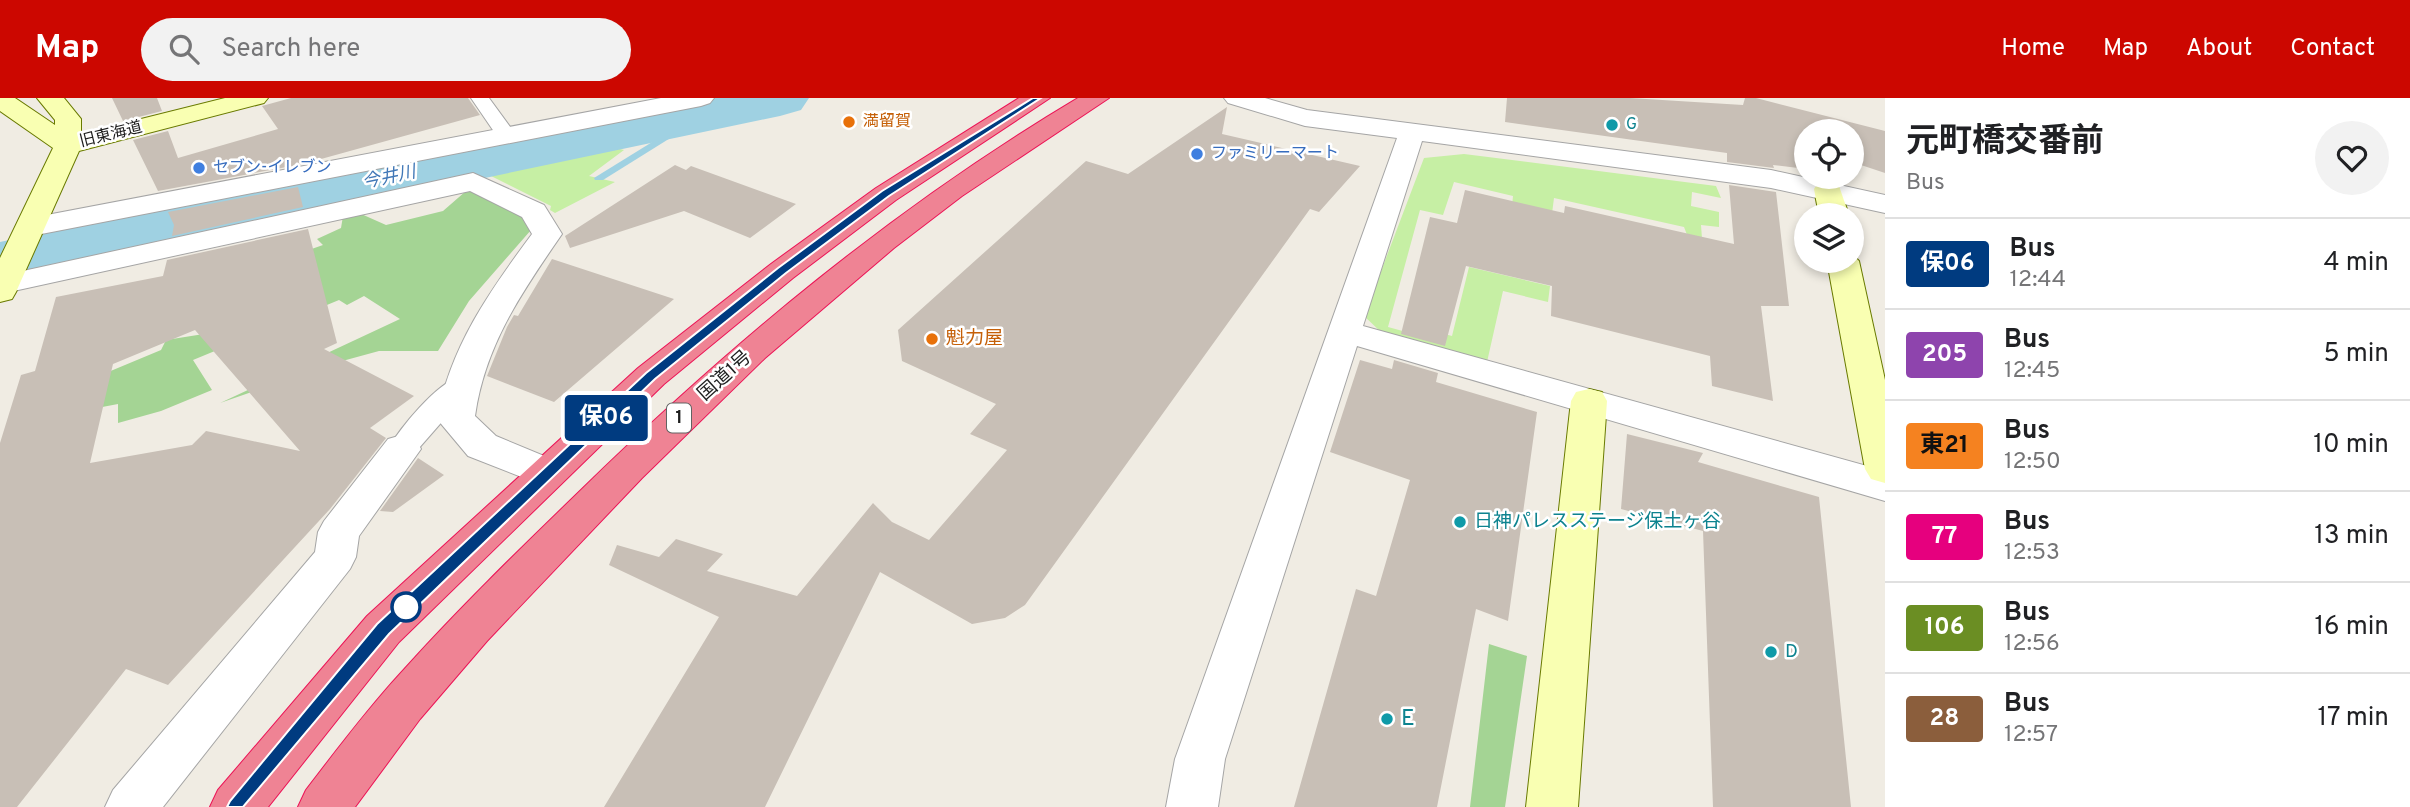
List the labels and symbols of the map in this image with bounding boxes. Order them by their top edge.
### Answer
place label: 満留賀 [863,112,911,132]
marker: 満留賀 [841,114,857,130]
place label: G [1626,115,1637,135]
marker: G [1604,117,1620,133]
street label: 旧東海道 [78,118,144,152]
place label: ファミリーマート [1211,144,1339,164]
marker: ファミリーマート [1189,146,1205,162]
place label: セブン-イレブン [213,158,331,178]
marker: セブン-イレブン [191,160,207,176]
water label: 今井川 [360,161,420,195]
place label: 魁力屋 [946,327,1003,351]
marker: 魁力屋 [924,331,940,347]
street label: 国道1号 [693,346,757,406]
line badge: 保06 [566,395,646,441]
road number: 1 [667,404,691,432]
place label: 日神パレスステージ保土ヶ谷 [1474,510,1721,534]
marker: 日神パレスステージ保土ヶ谷 [1452,514,1468,530]
unlabelled marker [391,592,421,622]
place label: D [1785,640,1798,664]
marker: D [1763,644,1779,660]
place label: E [1401,705,1415,734]
marker: E [1379,711,1395,727]

